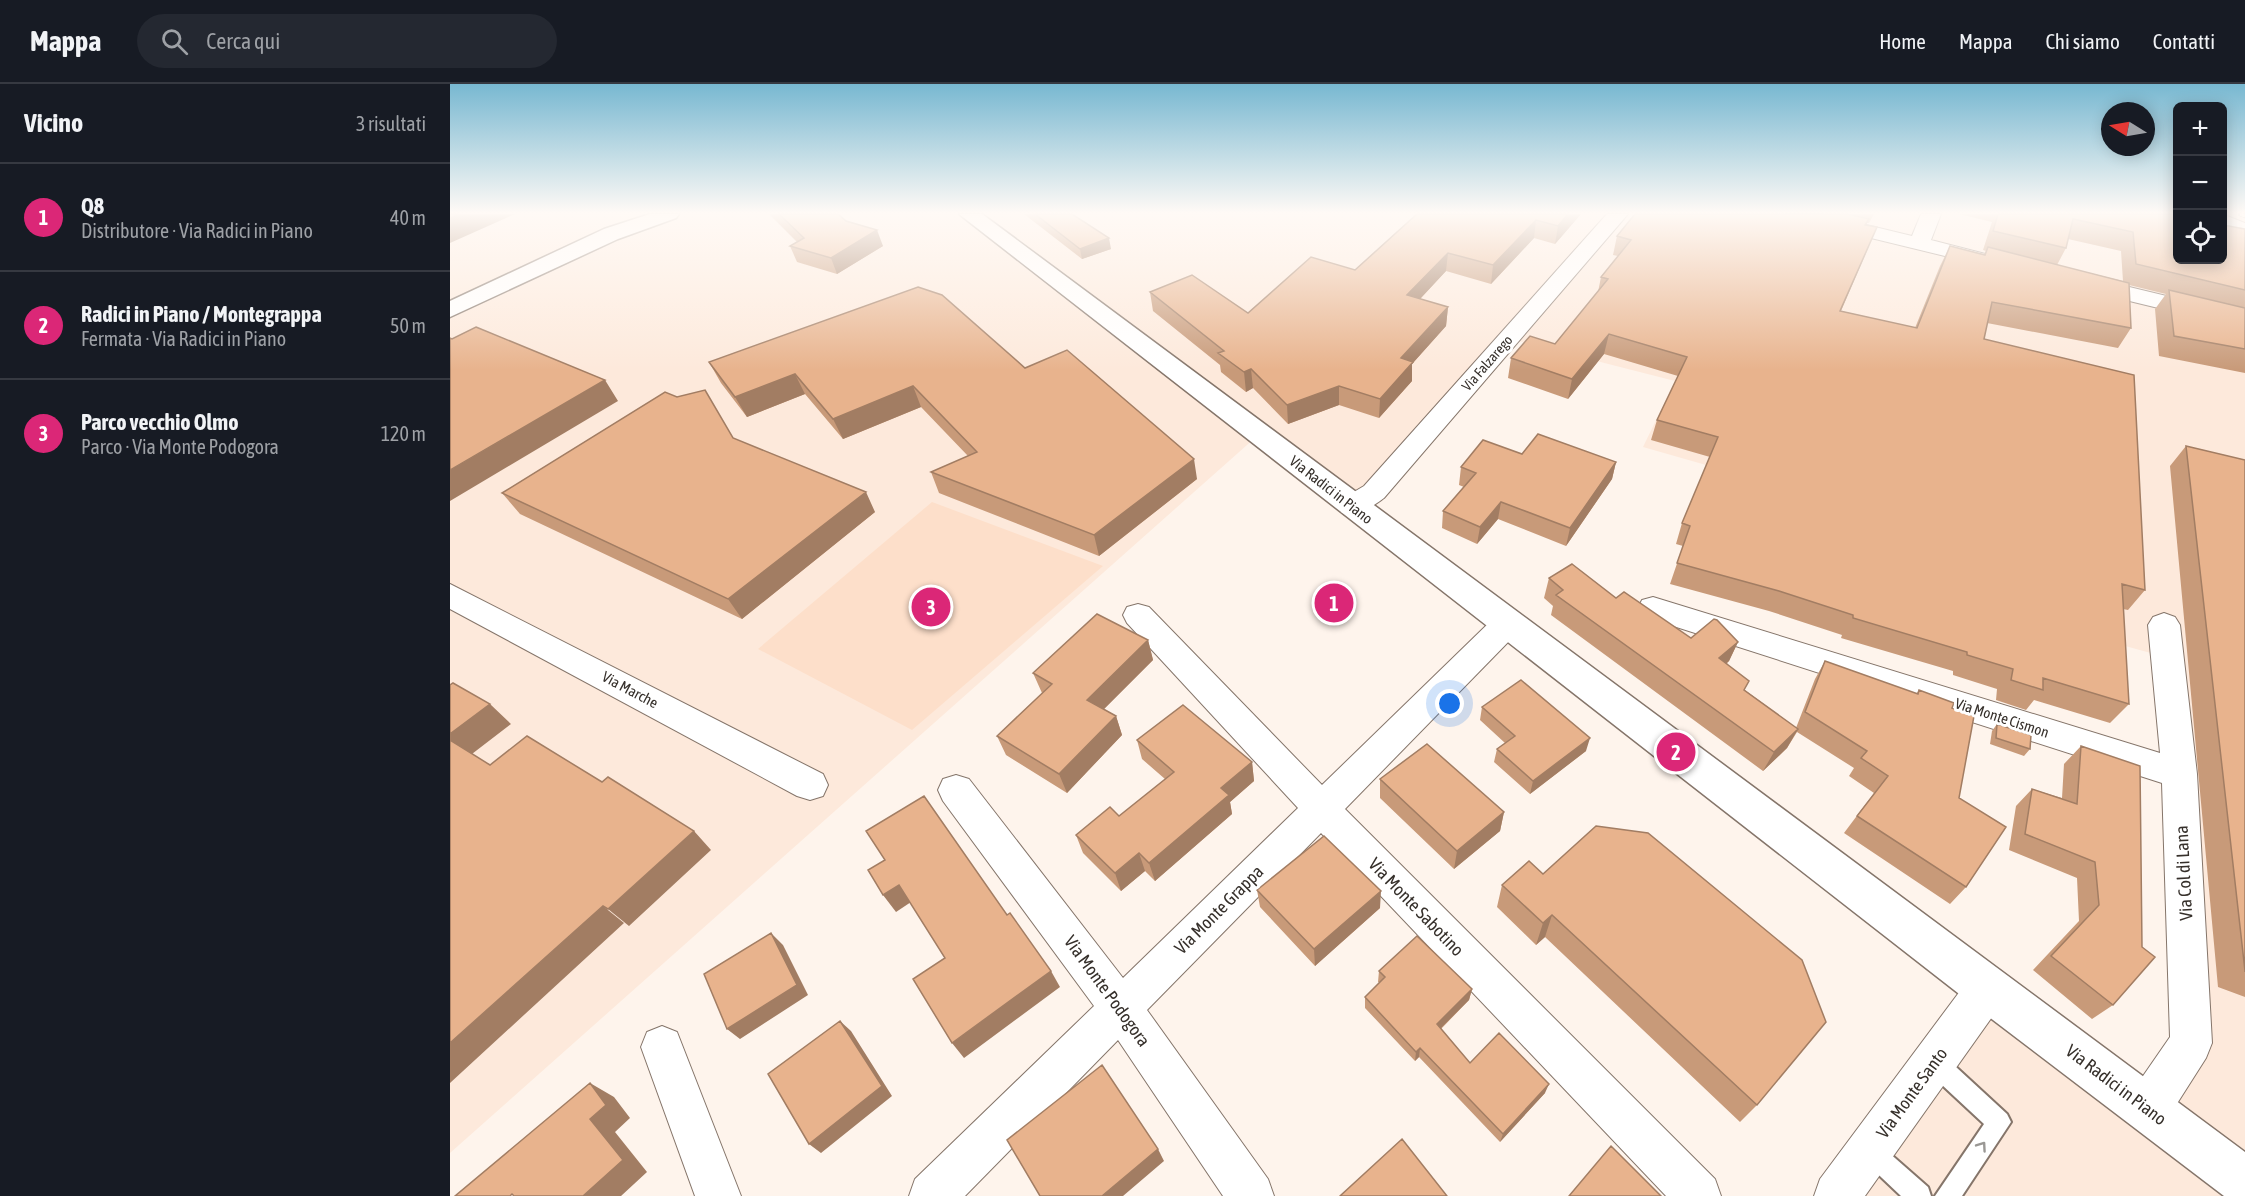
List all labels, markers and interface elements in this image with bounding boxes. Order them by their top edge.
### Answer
search box [137,14,557,68]
text: Mappa [30,25,101,57]
icon: search [158,25,191,58]
text: Cerca qui [206,28,280,54]
text: Home [1879,29,1926,53]
text: Mappa [1959,29,2012,53]
text: Chi siamo [2045,29,2120,53]
text: Contatti [2153,29,2215,53]
north arrow [2101,102,2155,156]
map controls [2173,102,2227,264]
button: + [2173,102,2227,156]
text: Vicino [24,108,83,138]
text: 3 risultati [356,112,426,135]
button: − [2173,156,2227,210]
text: Q8 [81,193,104,219]
text: 1 [39,206,48,229]
text: 40 m [390,206,426,229]
button: locate [2173,210,2227,264]
text: Distributore · Via Radici in Piano [81,219,313,242]
text: Radici in Piano / Montegrappa [81,301,322,327]
text: 2 [39,314,48,337]
text: 50 m [390,314,426,337]
text: Fermata · Via Radici in Piano [81,327,286,350]
street label: Via Falzarego [1459,332,1515,394]
text: Parco vecchio Olmo [81,409,239,435]
text: 3 [39,422,48,445]
text: 120 m [381,422,426,445]
text: Parco · Via Monte Podogora [81,435,279,458]
street label: Via Radici in Piano [1286,452,1376,527]
pin: 1 [1314,580,1354,626]
pin: 3 [912,584,950,630]
street label: Via Marche [599,668,661,711]
your location [1435,689,1464,718]
street label: Via Monte Cismon [1953,694,2051,741]
pin: 2 [1656,730,1696,774]
street label: Via Col di Lana [2171,825,2196,921]
street label: Via Monte Sabotino [1364,853,1468,960]
street label: Via Monte Grappa [1170,861,1267,958]
street label: Via Monte Podogora [1060,931,1155,1050]
street label: Via Radici in Piano [2062,1040,2171,1129]
street label: Via Monte Santo [1872,1043,1951,1142]
one-way arrow [1975,1142,1986,1153]

